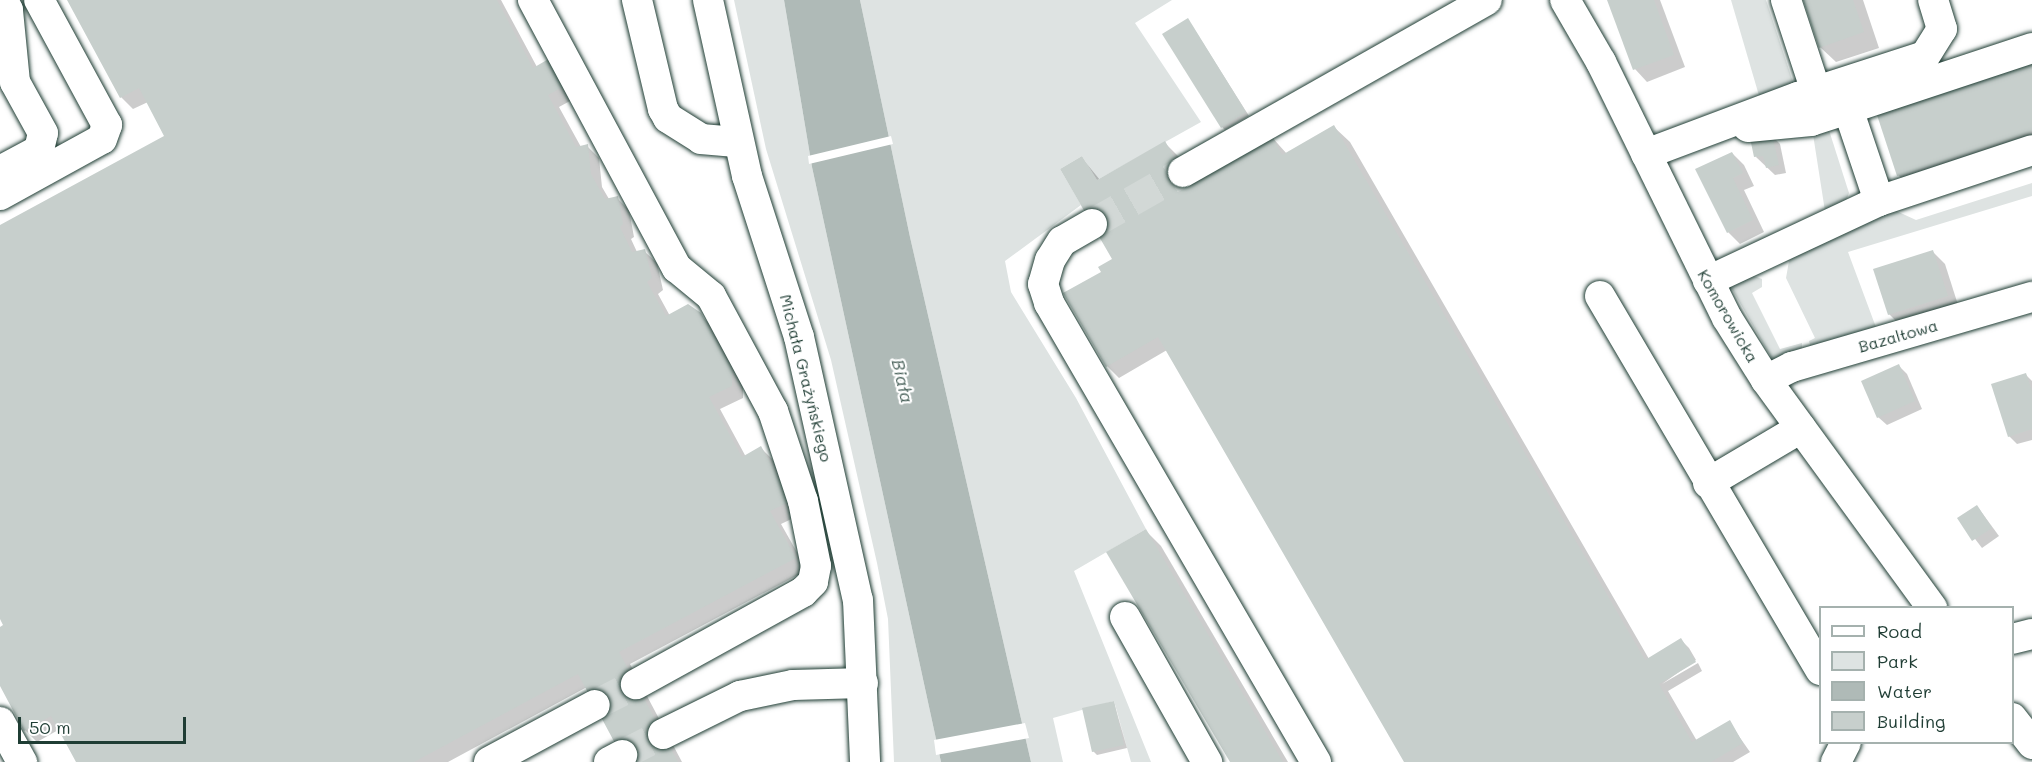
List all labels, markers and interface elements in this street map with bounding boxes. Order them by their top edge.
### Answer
street label: Komorowicka [1694,266,1762,366]
street label: Michała Grażyńskiego [776,292,836,464]
street label: Bazaltowa [1856,316,1940,356]
water label: Biała [887,357,919,405]
legend [1819,606,2014,744]
text: Road [1877,619,1922,643]
text: Park [1877,649,1918,673]
text: Water [1877,679,1932,703]
scale bar [21,705,189,743]
text: Building [1877,709,1945,733]
text: 50 m [29,715,71,739]

